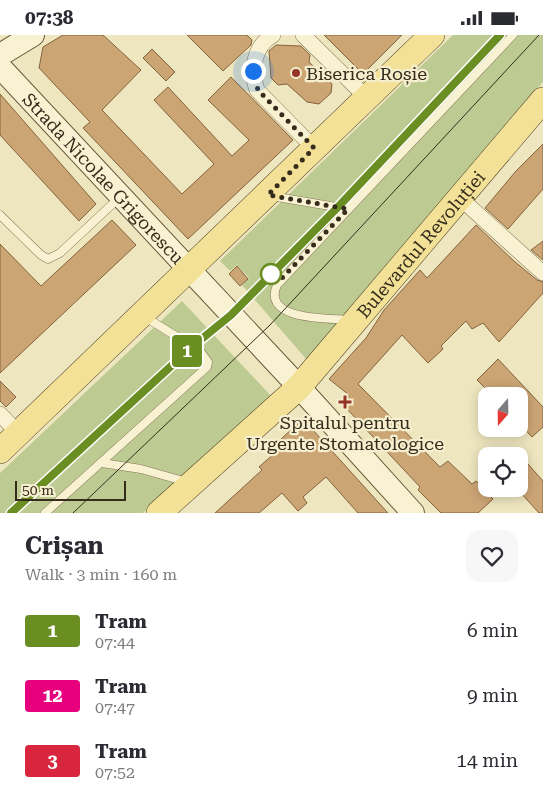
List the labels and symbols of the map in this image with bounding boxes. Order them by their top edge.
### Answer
your location [241,59,266,84]
place label: Biserica Roșie [306,63,427,85]
marker: Biserica Roșie [290,67,302,79]
street label: Strada Nicolae Grigorescu [19,88,189,268]
street label: Bulevardul Revoluției [352,166,489,322]
unlabelled marker [260,263,282,285]
line badge: 1 [171,335,203,367]
north arrow [478,387,528,437]
marker: Spitalul pentru Urgente Stomatologice [338,395,352,409]
place label: Spitalul pentru Urgente Stomatologice [246,412,444,454]
scale bar [15,478,126,501]

